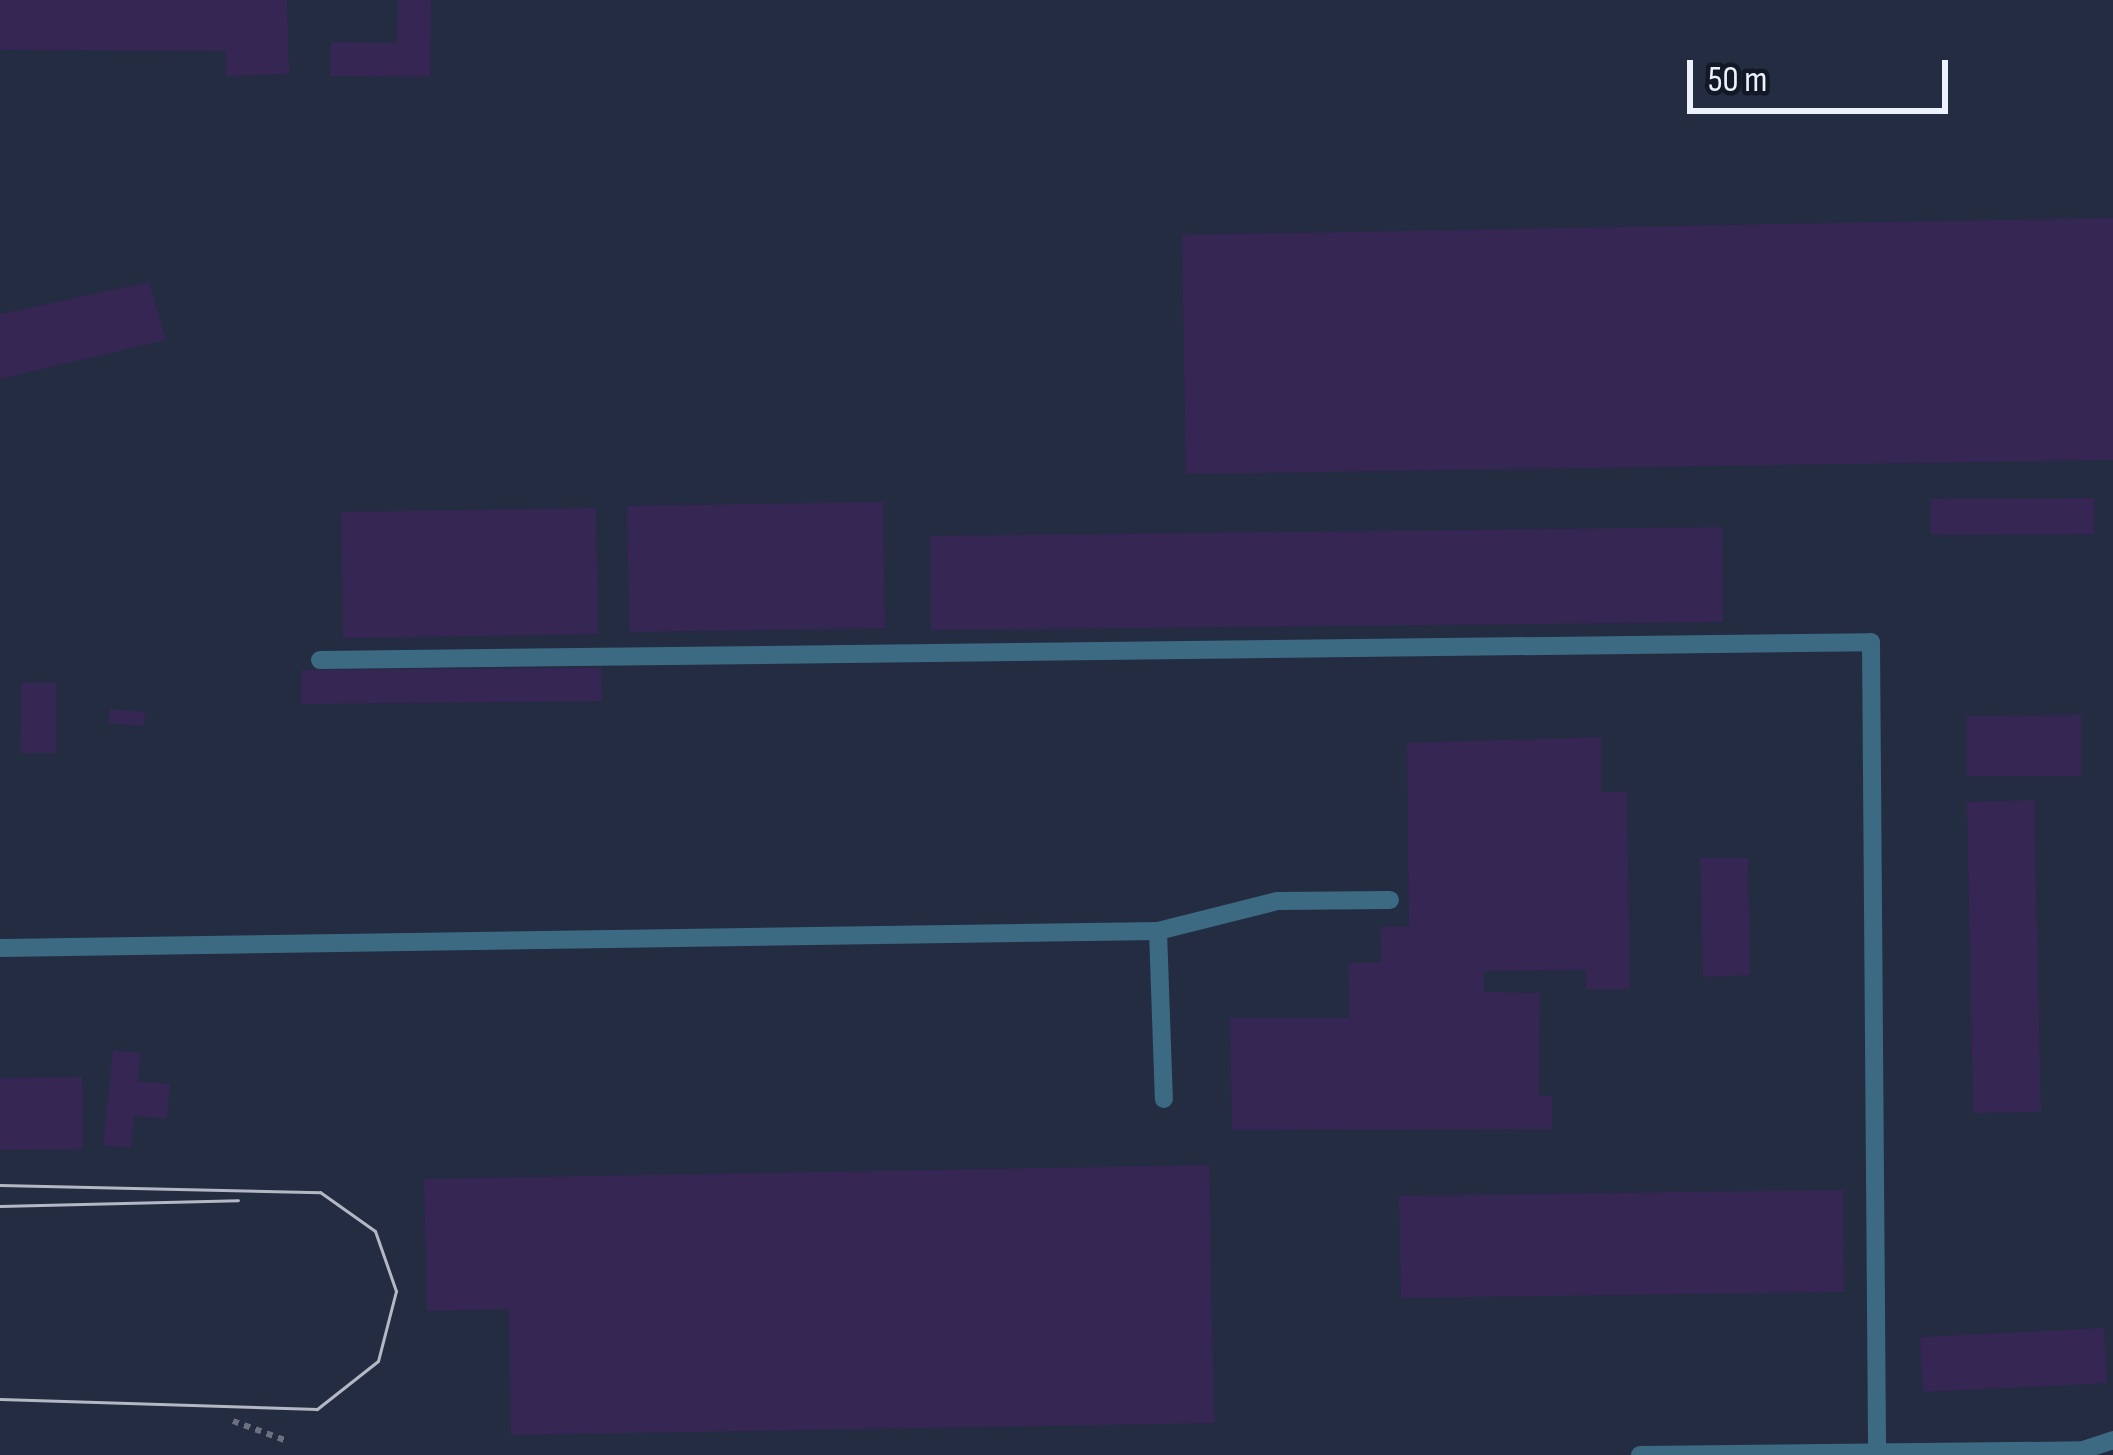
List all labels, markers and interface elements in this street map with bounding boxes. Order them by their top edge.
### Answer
scale bar [1693,36,1954,110]
text: 50 m [1708,59,1767,102]

